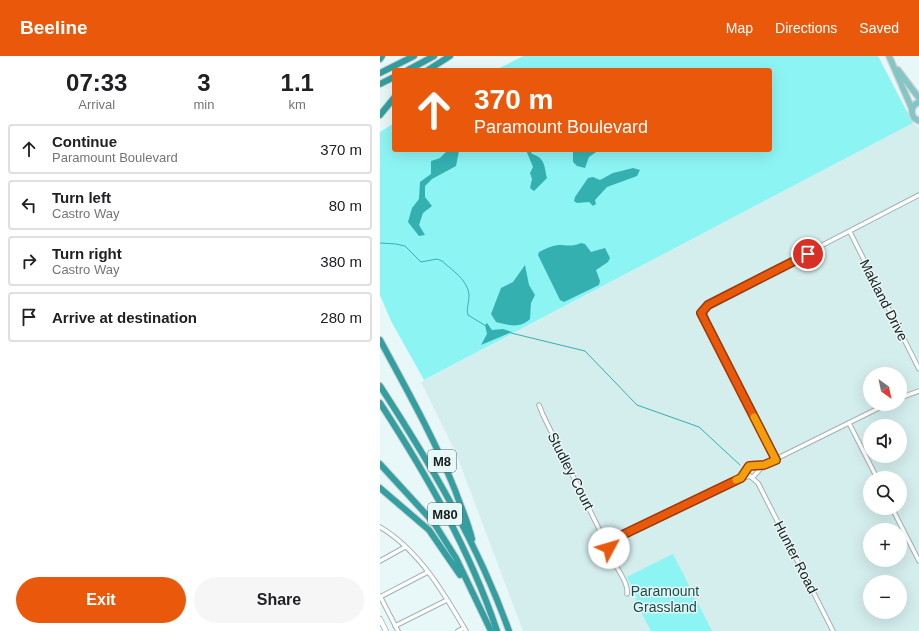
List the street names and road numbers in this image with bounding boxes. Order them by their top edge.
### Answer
street label: Makland Drive [857,257,912,344]
street label: Studley Court [545,430,597,513]
road number: M8 [428,450,456,472]
road number: M80 [428,503,462,525]
street label: Hunter Road [771,518,821,596]

